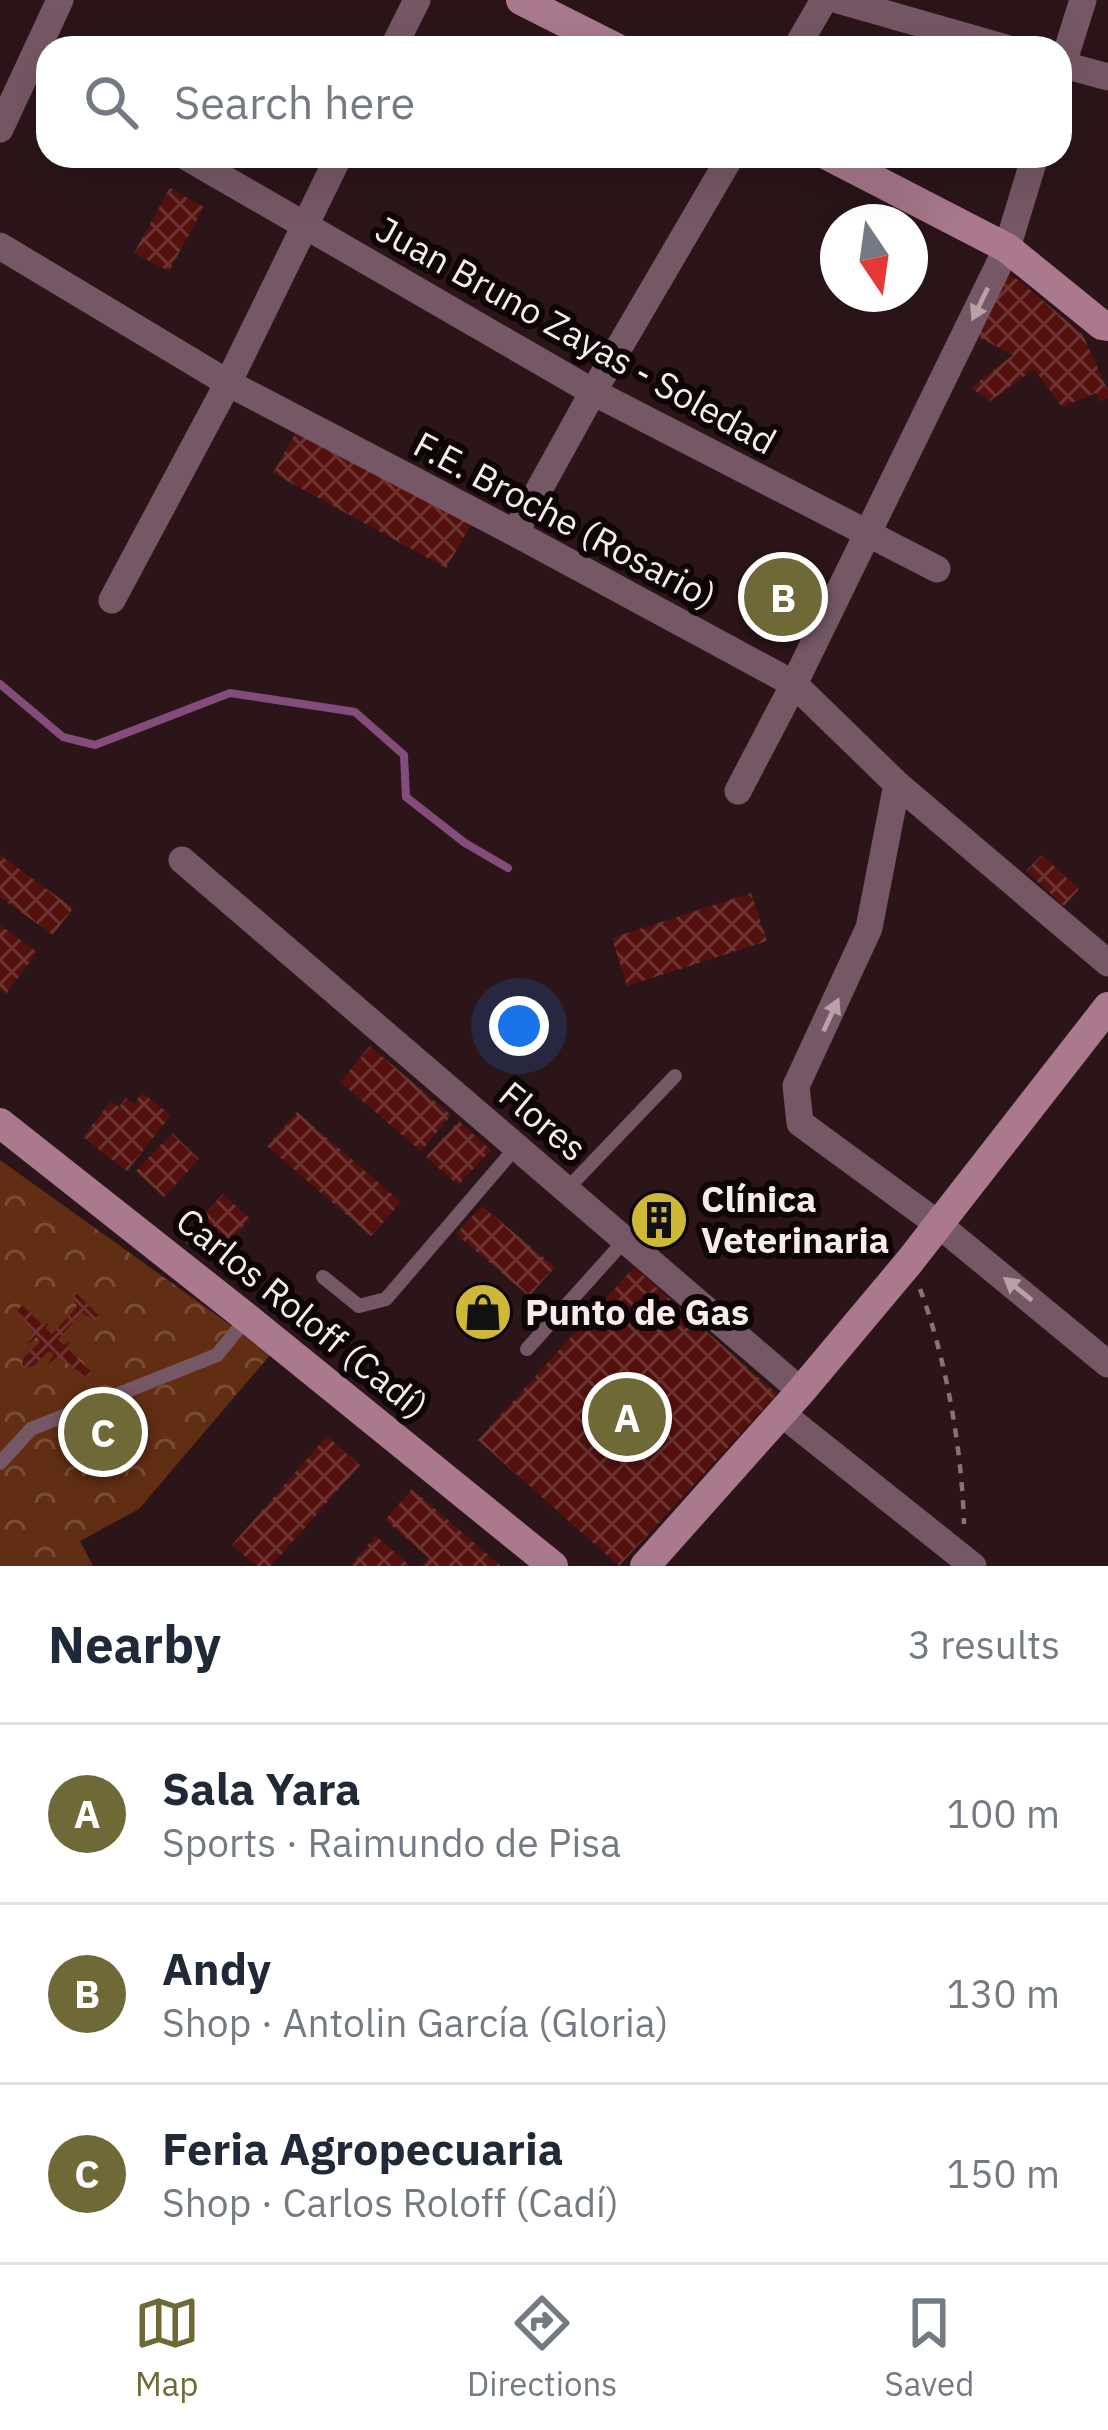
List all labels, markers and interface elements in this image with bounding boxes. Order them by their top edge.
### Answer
search box [36,36,1072,168]
icon: search [78,69,144,135]
text: Search here [174,73,415,131]
north arrow [820,204,928,312]
street label: Juan Bruno Zayas - Soledad [368,205,785,464]
one-way arrow [970,287,990,322]
street label: F.E. Broche (Rosario) [406,420,724,619]
pin: B [744,552,822,642]
your location [489,996,549,1056]
one-way arrow [821,997,841,1032]
street label: Flores [490,1070,597,1171]
place label: Clínica Veterinaria [701,1175,889,1263]
building icon: Clínica Veterinaria [628,1189,690,1251]
street label: Carlos Roloff (Cadí) [167,1197,438,1429]
one-way arrow [1002,1277,1033,1303]
shop icon: Punto de Gas [452,1281,514,1343]
place label: Punto de Gas [525,1288,749,1335]
pin: A [588,1372,666,1462]
pin: C [64,1387,142,1477]
text: Nearby [48,1611,221,1677]
text: 3 results [908,1619,1060,1670]
text: Sala Yara [162,1759,361,1817]
text: A [74,1788,100,1839]
text: 100 m [947,1788,1060,1839]
text: Sports · Raimundo de Pisa [162,1817,621,1868]
text: Andy [162,1939,271,1997]
text: B [74,1968,100,2019]
text: 130 m [947,1968,1060,2019]
text: Shop · Antolin García (Gloria) [162,1997,669,2048]
text: Feria Agropecuaria [162,2119,563,2177]
text: C [74,2148,100,2199]
text: 150 m [947,2148,1060,2199]
text: Shop · Carlos Roloff (Cadí) [162,2177,619,2228]
tab: Map [134,2290,200,2405]
tab: Directions [467,2290,617,2405]
tab: Saved [885,2290,974,2405]

